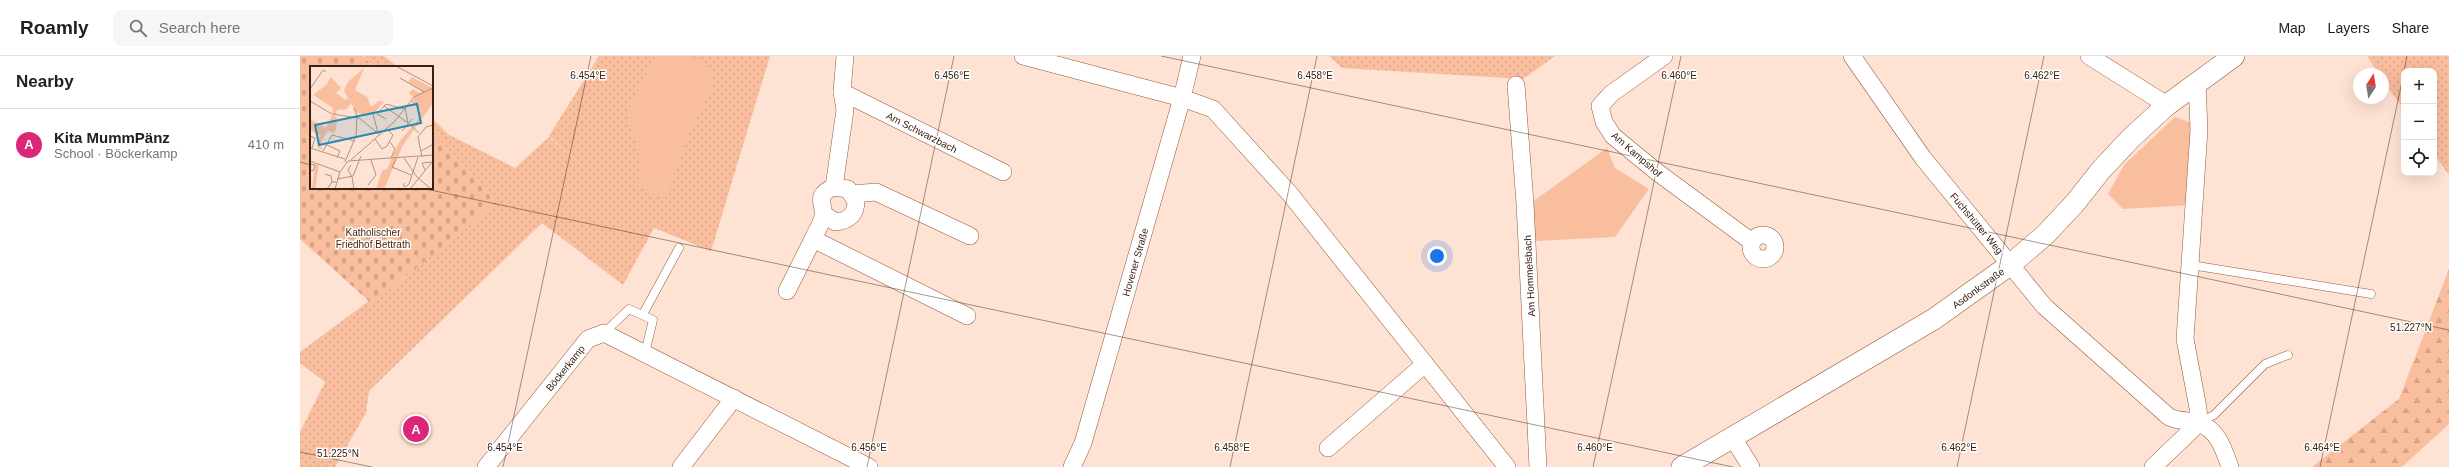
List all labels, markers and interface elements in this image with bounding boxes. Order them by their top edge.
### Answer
search box [113,10,393,46]
text: Roamly [20,17,89,38]
icon: search [127,17,149,39]
text: Search here [159,19,240,36]
text: Map [2278,20,2306,36]
text: Layers [2328,20,2370,36]
text: Share [2392,20,2429,36]
inset map [310,66,433,189]
north arrow [2353,68,2389,104]
map controls [2401,68,2437,176]
button: + [2401,68,2437,104]
text: 6.454°E [570,70,606,81]
text: 6.456°E [934,70,970,81]
text: 6.458°E [1297,70,1333,81]
text: 6.460°E [1661,70,1697,81]
text: 6.462°E [2024,70,2060,81]
text: Nearby [16,72,74,91]
button: − [2401,104,2437,140]
street label: Am Schwarzbach [885,110,959,155]
text: Kita MummPänz [54,129,170,146]
street label: Am Kampshof [1609,130,1664,179]
text: A [24,137,34,152]
text: 410 m [248,137,284,152]
button: locate [2401,140,2437,176]
text: School · Böckerkamp [54,146,178,161]
street label: Fuchshütter Weg [1948,191,2005,256]
street label: Hovener Straße [1120,226,1151,298]
park label: Katholischer Friedhof Bettrath [336,227,410,250]
street label: Am Hommelsbach [1522,235,1537,317]
your location [1427,246,1447,266]
street label: Asdonkstraße [1950,266,2007,311]
text: 51.227°N [2390,322,2432,333]
street label: Böckerkamp [544,343,587,393]
pin: A [403,414,429,444]
text: 6.454°E [487,442,523,453]
text: 6.456°E [851,442,887,453]
text: 6.458°E [1214,442,1250,453]
text: 6.460°E [1577,442,1613,453]
text: 6.462°E [1941,442,1977,453]
text: 6.464°E [2304,442,2340,453]
text: 51.225°N [317,448,359,459]

